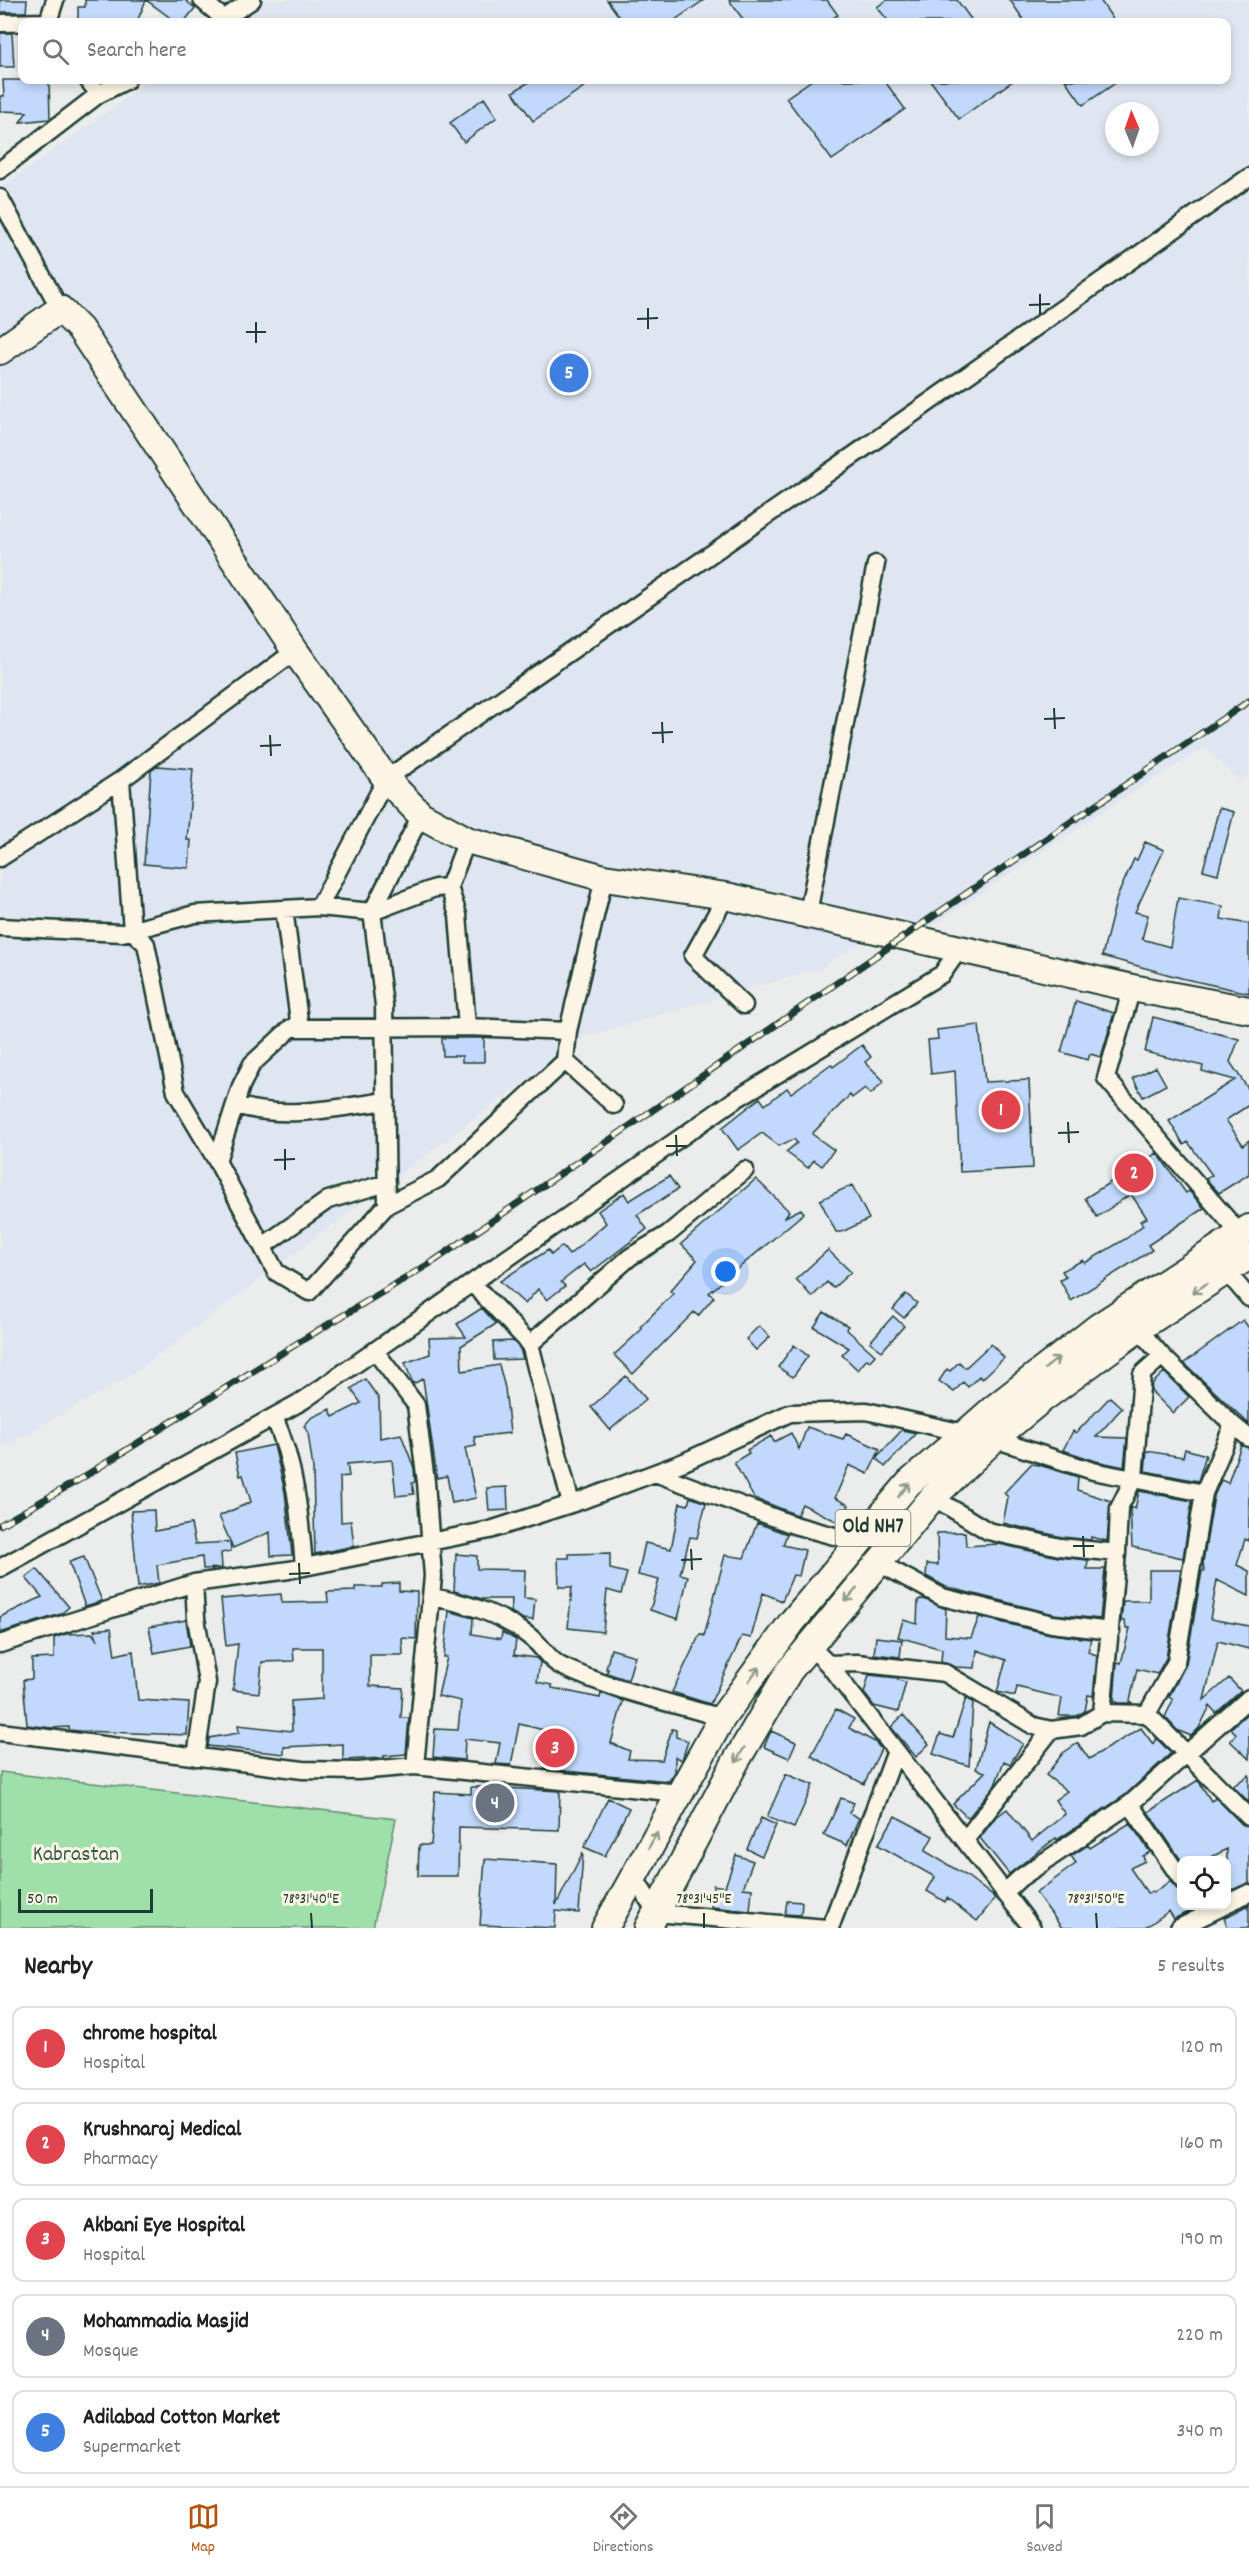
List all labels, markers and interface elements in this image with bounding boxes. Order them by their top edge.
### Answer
search box [18,18,1231,84]
icon: search [39,35,72,68]
text: Search here [87,36,186,67]
north arrow [1105,102,1159,156]
pin: 5 [550,350,588,395]
pin: 1 [982,1088,1020,1132]
pin: 2 [1114,1150,1154,1196]
your location [711,1257,740,1286]
one-way arrow [1192,1282,1209,1294]
one-way arrow [1043,1357,1059,1370]
one-way arrow [897,1482,910,1498]
road number: Old NH7 [836,1510,910,1546]
one-way arrow [844,1588,858,1603]
one-way arrow [748,1666,761,1682]
pin: 3 [536,1726,574,1770]
one-way arrow [734,1746,746,1763]
pin: 4 [476,1780,514,1826]
one-way arrow [648,1831,659,1849]
park label: Kabrastan [33,1840,119,1871]
map controls [1177,1856,1231,1910]
button: locate [1177,1856,1231,1910]
scale bar [18,1886,153,1914]
text: 50 m [27,1888,58,1911]
text: 78°31'40"E [283,1889,339,1911]
text: 78°31'45"E [677,1889,732,1911]
text: 78°31'50"E [1068,1889,1125,1911]
text: Nearby [24,1949,92,1986]
text: 5 results [1157,1953,1225,1981]
text: chrome hospital [83,2019,217,2050]
text: 1 [43,2034,48,2062]
text: 120 m [1181,2034,1223,2062]
text: Hospital [83,2050,145,2078]
text: Krushnaraj Medical [83,2115,241,2146]
text: 2 [41,2130,50,2158]
text: 160 m [1180,2130,1223,2158]
text: Pharmacy [83,2146,157,2174]
text: Akbani Eye Hospital [83,2211,245,2242]
text: 3 [41,2226,50,2254]
text: 190 m [1180,2226,1223,2254]
text: Hospital [83,2242,145,2270]
text: Mohammadia Masjid [83,2307,249,2338]
text: 4 [41,2322,50,2350]
text: 220 m [1176,2322,1223,2350]
text: Mosque [83,2338,138,2366]
text: Adilabad Cotton Market [83,2403,280,2434]
text: 5 [41,2418,50,2446]
text: 340 m [1177,2418,1223,2446]
text: Supermarket [83,2434,181,2462]
tab: Map [187,2500,220,2559]
tab: Directions [593,2500,653,2559]
tab: Saved [1027,2500,1062,2559]

